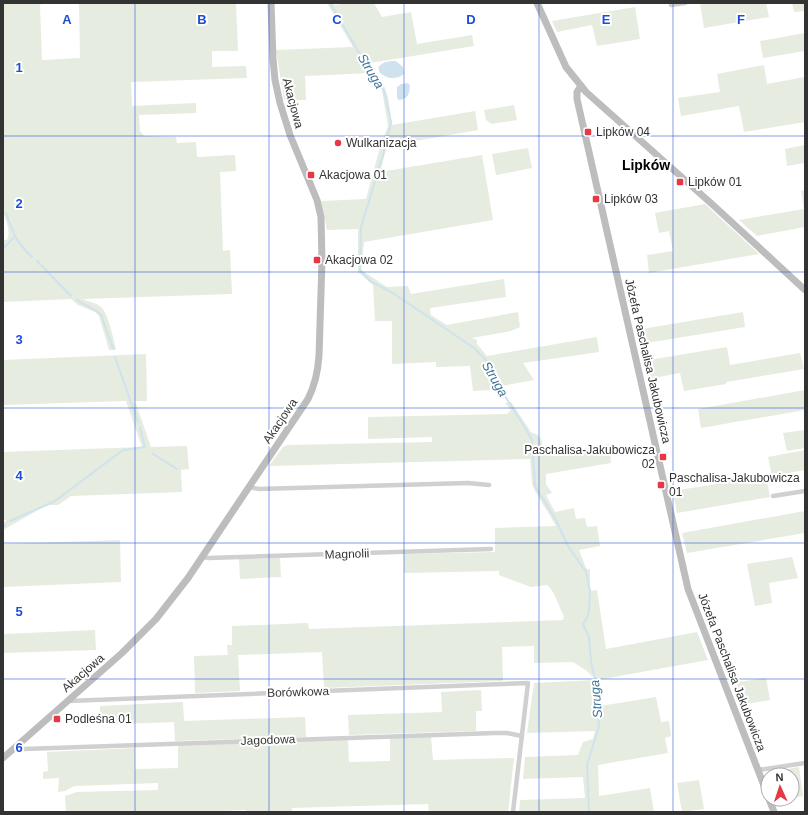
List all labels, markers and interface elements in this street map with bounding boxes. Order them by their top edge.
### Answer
text: A [62,12,72,27]
text: B [197,12,207,27]
text: C [332,12,342,27]
text: D [466,12,476,27]
text: E [602,12,611,27]
text: F [737,12,745,27]
water label: Struga [355,51,387,91]
text: 1 [15,60,23,75]
street label: Akacjowa [280,76,306,130]
place label: Lipków 04 [596,125,650,139]
marker: Lipków 04 [583,127,593,137]
place label: Wulkanizacja [346,136,417,150]
marker: Wulkanizacja [333,138,343,148]
district label: Lipków [622,157,670,173]
place label: Akacjowa 01 [319,168,387,182]
marker: Akacjowa 01 [306,170,316,180]
place label: Lipków 01 [688,175,742,189]
marker: Lipków 01 [675,177,685,187]
place label: Lipków 03 [604,192,658,206]
marker: Lipków 03 [591,194,601,204]
text: 2 [15,196,23,211]
place label: Akacjowa 02 [325,253,393,267]
marker: Akacjowa 02 [312,255,322,265]
street label: Józefa Paschalisa Jakubowicza [622,277,674,445]
text: 3 [15,332,23,347]
water label: Struga [479,359,511,399]
street label: Akacjowa [260,396,300,446]
place label: Paschalisa-Jakubowicza 02 [524,443,655,471]
marker: Paschalisa-Jakubowicza 02 [658,452,668,462]
text: 4 [15,468,23,483]
place label: Paschalisa-Jakubowicza 01 [669,471,800,499]
marker: Paschalisa-Jakubowicza 01 [656,480,666,490]
street label: Magnolii [324,546,370,562]
street label: Józefa Paschalisa Jakubowicza [695,591,769,754]
text: 5 [15,604,23,619]
street label: Akacjowa [59,651,107,695]
water label: Struga [587,679,605,719]
street label: Borówkowa [267,684,330,700]
place label: Podleśna 01 [65,712,132,726]
marker: Podleśna 01 [52,714,62,724]
street label: Jagodowa [240,732,296,748]
text: 6 [15,740,23,755]
north arrow [760,767,800,807]
text: N [775,771,784,783]

